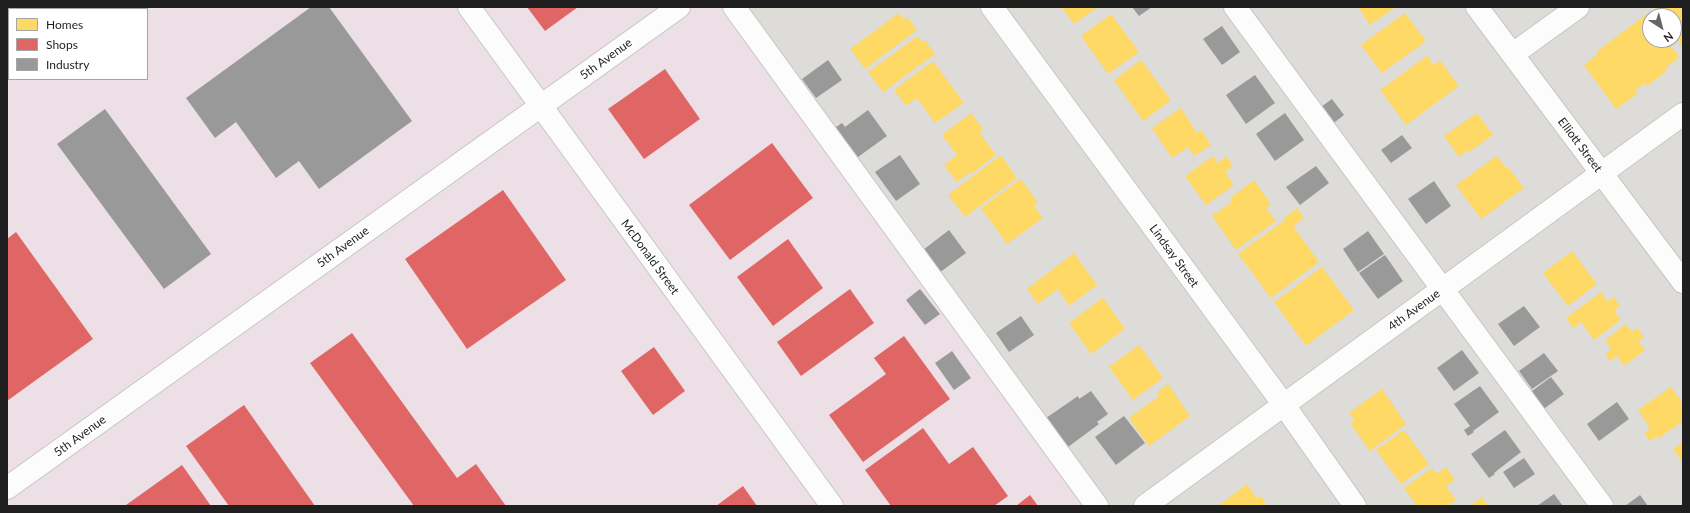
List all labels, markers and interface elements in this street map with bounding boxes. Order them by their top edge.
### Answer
legend [8,8,148,80]
north arrow [1642,8,1682,48]
text: Homes [46,17,83,32]
text: N [1662,30,1676,45]
street label: 5th Avenue [577,35,635,83]
text: Shops [46,37,78,52]
text: Industry [46,57,89,72]
street label: Elliott Street [1555,115,1605,175]
street label: McDonald Street [618,217,682,297]
street label: Lindsay Street [1146,222,1202,290]
street label: 5th Avenue [314,223,372,271]
street label: 4th Avenue [1385,286,1443,334]
street label: 5th Avenue [51,412,109,460]

